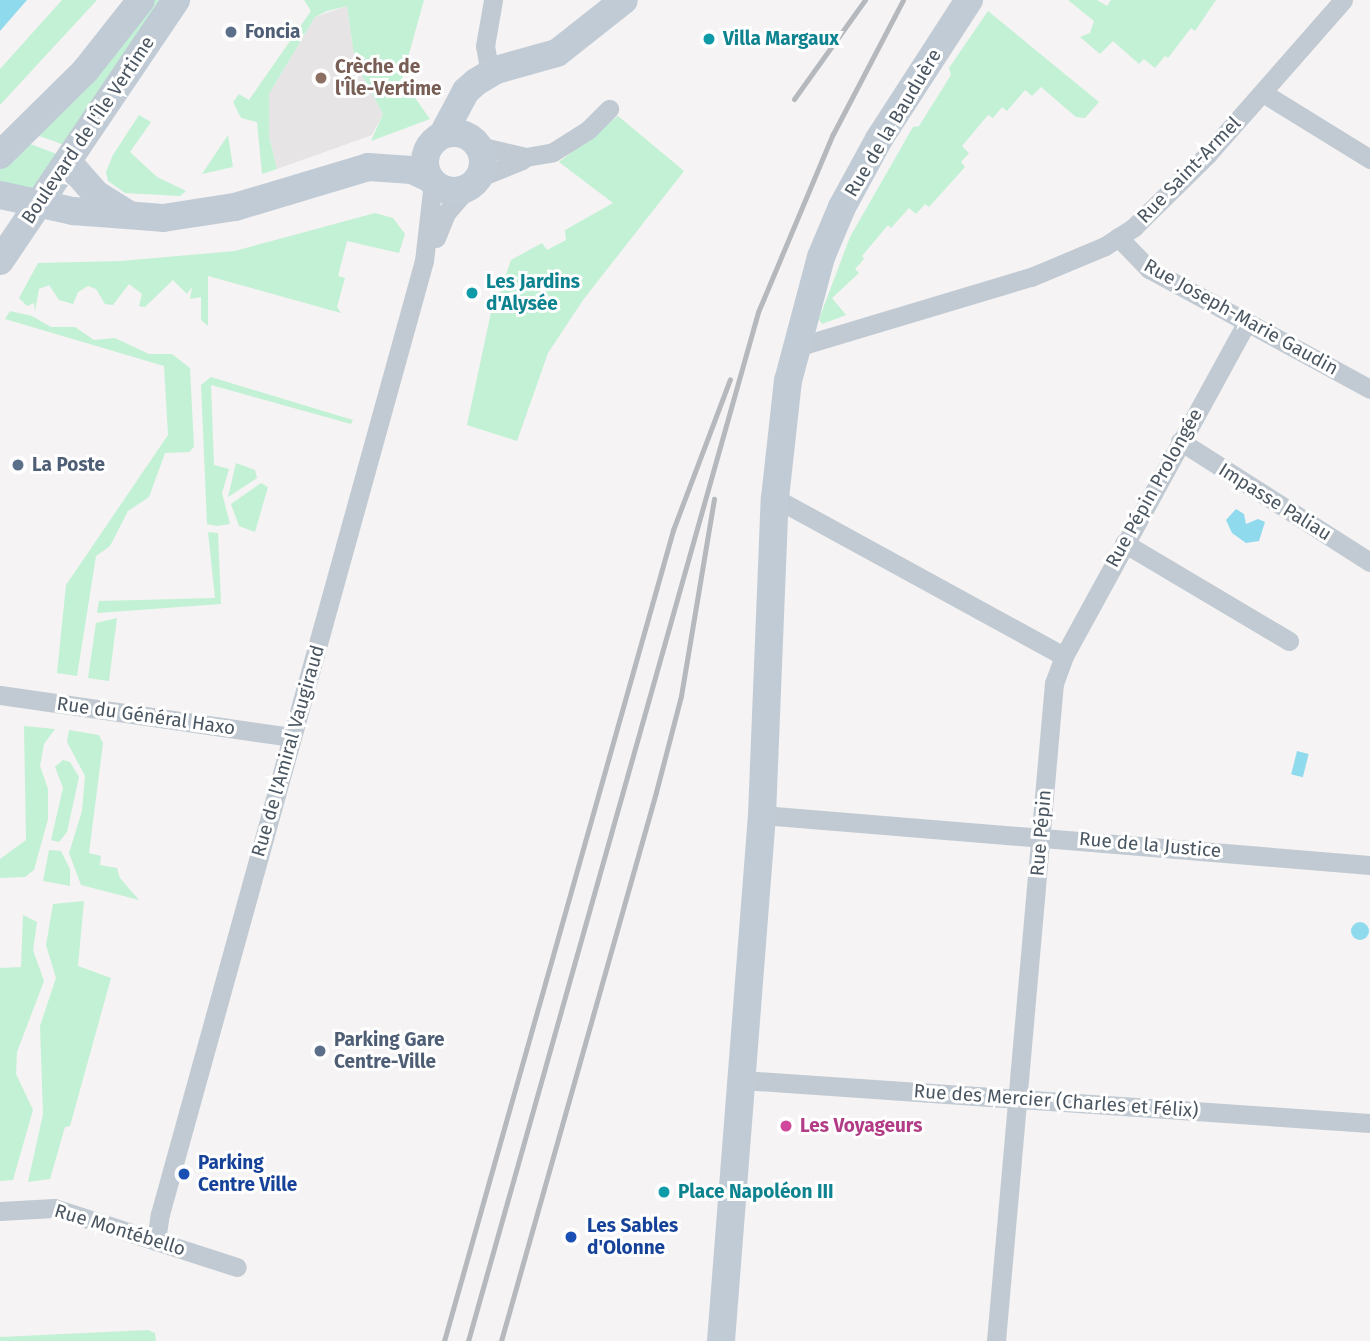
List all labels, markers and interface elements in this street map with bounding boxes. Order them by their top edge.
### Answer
place label: Foncia [245,21,301,43]
marker: Foncia [223,24,239,40]
place label: Villa Margaux [723,28,839,50]
marker: Villa Margaux [701,31,717,47]
street label: Boulevard de l'Île Vertime [17,32,159,228]
street label: Rue de la Bauduère [840,45,946,201]
place label: Crèche de l'Île-Vertime [335,56,441,100]
marker: Crèche de l'Île-Vertime [313,70,329,86]
street label: Rue Saint-Armel [1132,112,1246,228]
street label: Rue Joseph-Marie Gaudin [1140,254,1342,380]
place label: Les Jardins d'Alysée [486,271,580,315]
marker: Les Jardins d'Alysée [464,285,480,301]
street label: Rue Pépin Prolongée [1101,405,1207,571]
place label: La Poste [32,454,105,476]
marker: La Poste [10,457,26,473]
street label: Impasse Paliau [1214,458,1336,546]
street label: Rue de l'Amiral Vaugiraud [247,642,329,860]
street label: Rue du Général Haxo [55,692,237,740]
street label: Rue Pépin [1026,789,1056,877]
street label: Rue de la Justice [1078,827,1222,863]
place label: Parking Gare Centre-Ville [334,1029,444,1073]
marker: Parking Gare Centre-Ville [312,1043,328,1059]
street label: Rue des Mercier (Charles et Félix) [913,1080,1199,1122]
place label: Les Voyageurs [800,1115,922,1137]
marker: Les Voyageurs [778,1118,794,1134]
place label: Parking Centre Ville [198,1152,297,1196]
marker: Parking Centre Ville [176,1166,192,1182]
place label: Place Napoléon III [678,1181,834,1203]
marker: Place Napoléon III [656,1184,672,1200]
street label: Rue Montébello [52,1199,188,1261]
place label: Les Sables d'Olonne [587,1215,678,1259]
marker: Les Sables d'Olonne [561,1227,581,1247]

